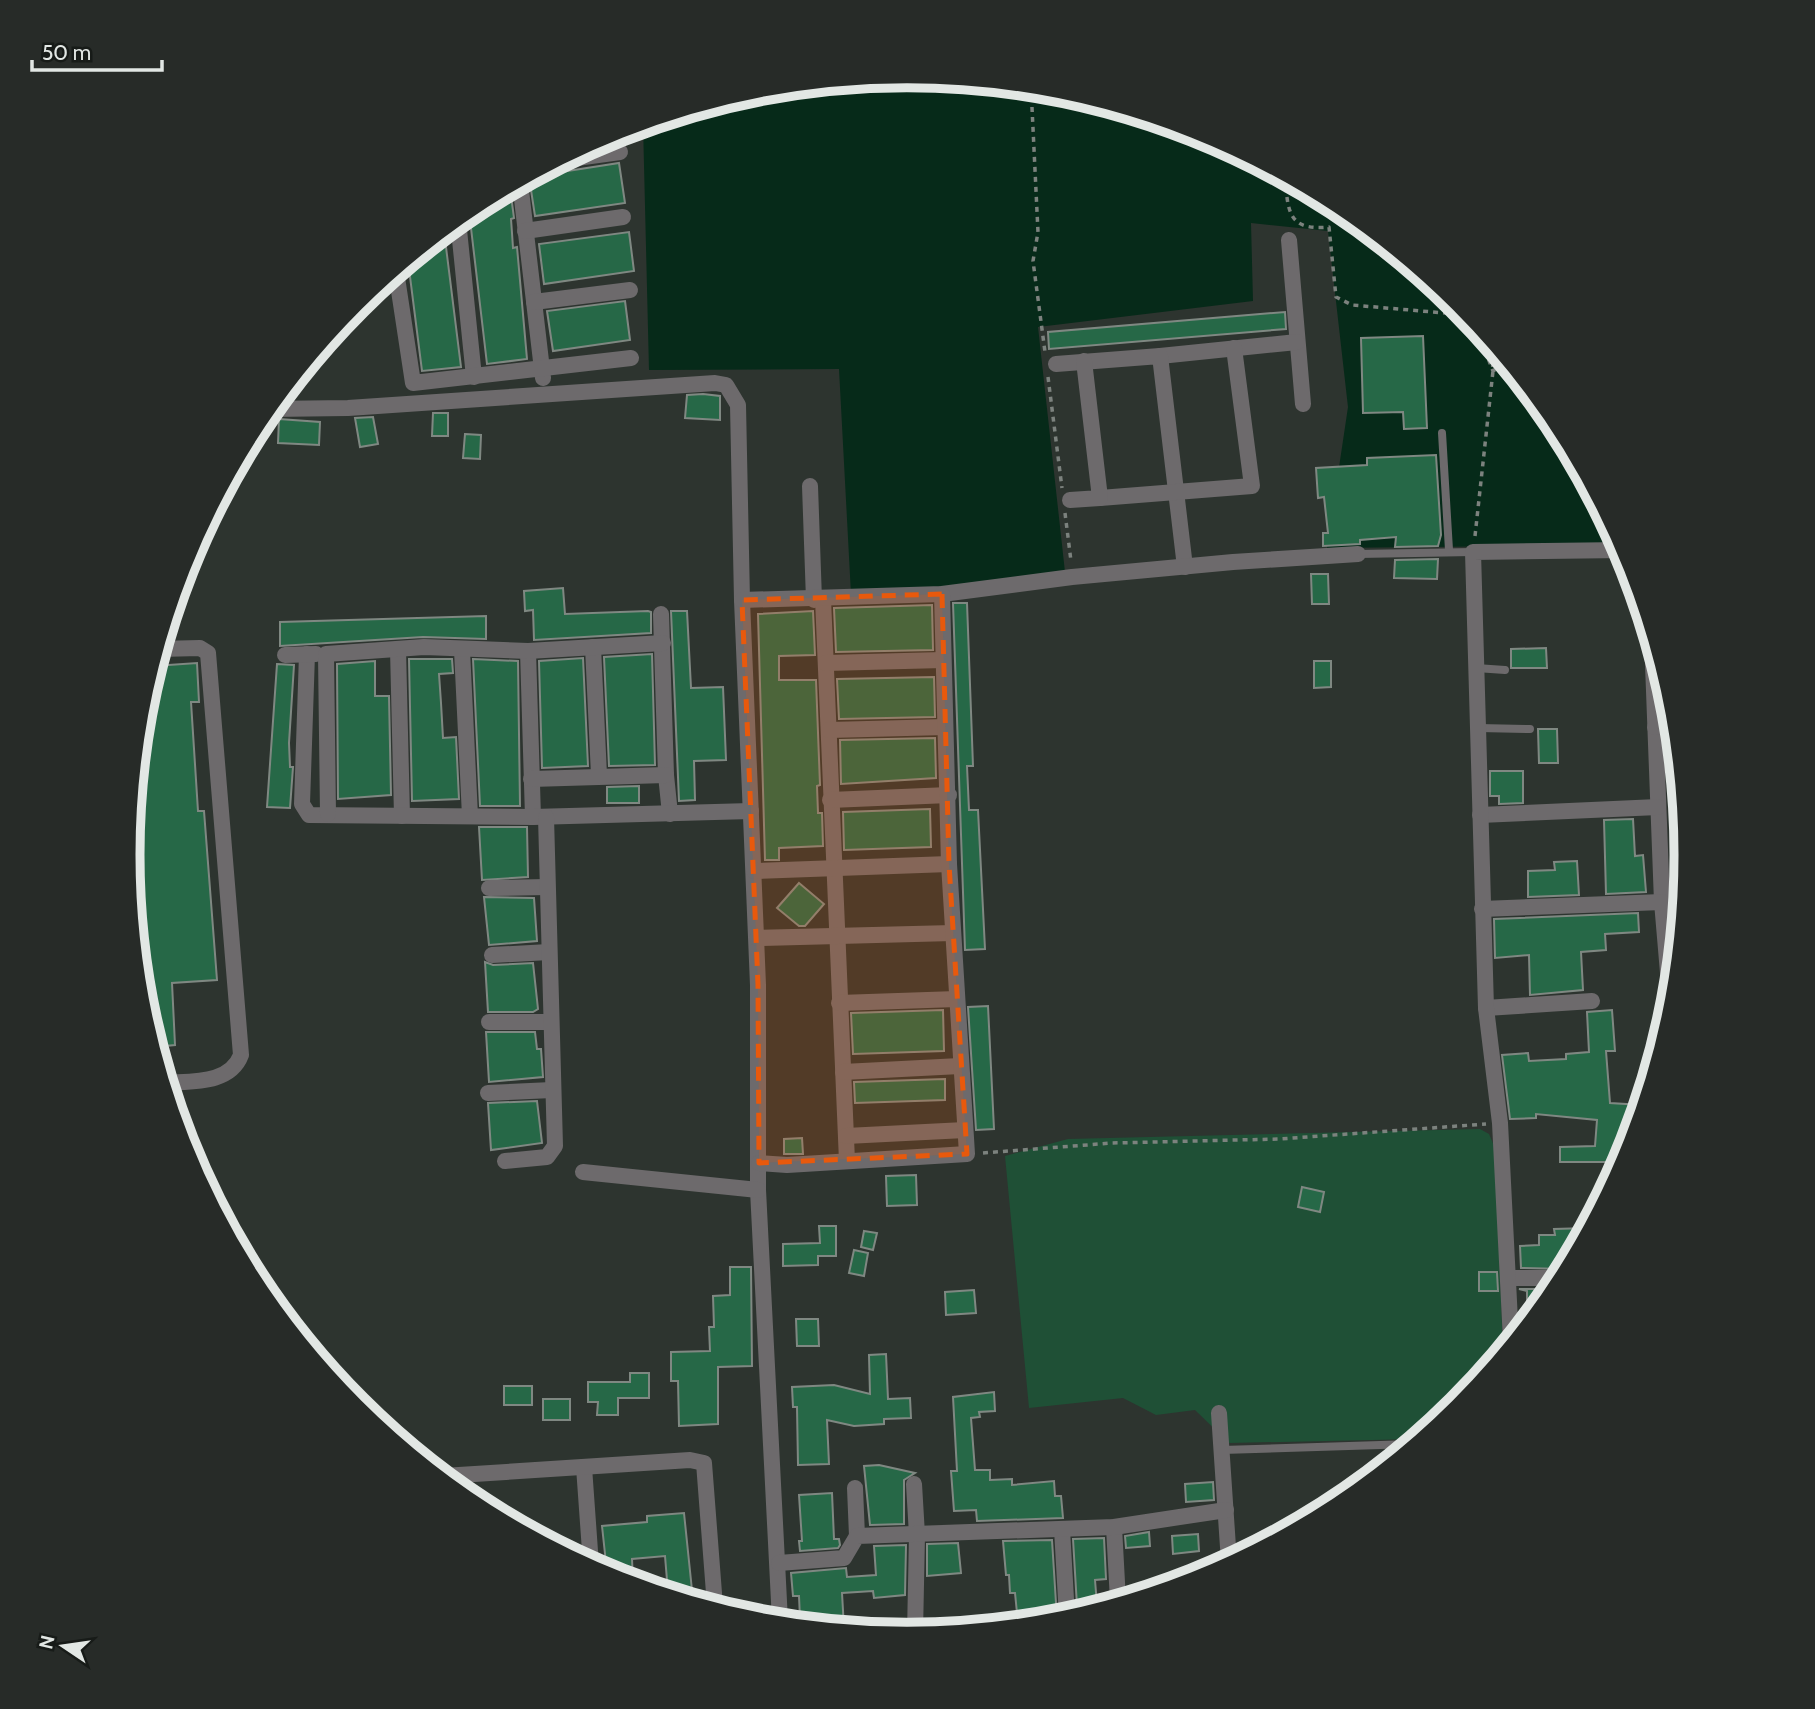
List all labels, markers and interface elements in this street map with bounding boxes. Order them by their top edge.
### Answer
scale bar [32,28,161,72]
text: 50 m [42,40,91,65]
north arrow [28,1611,98,1681]
text: N [34,1633,60,1651]

